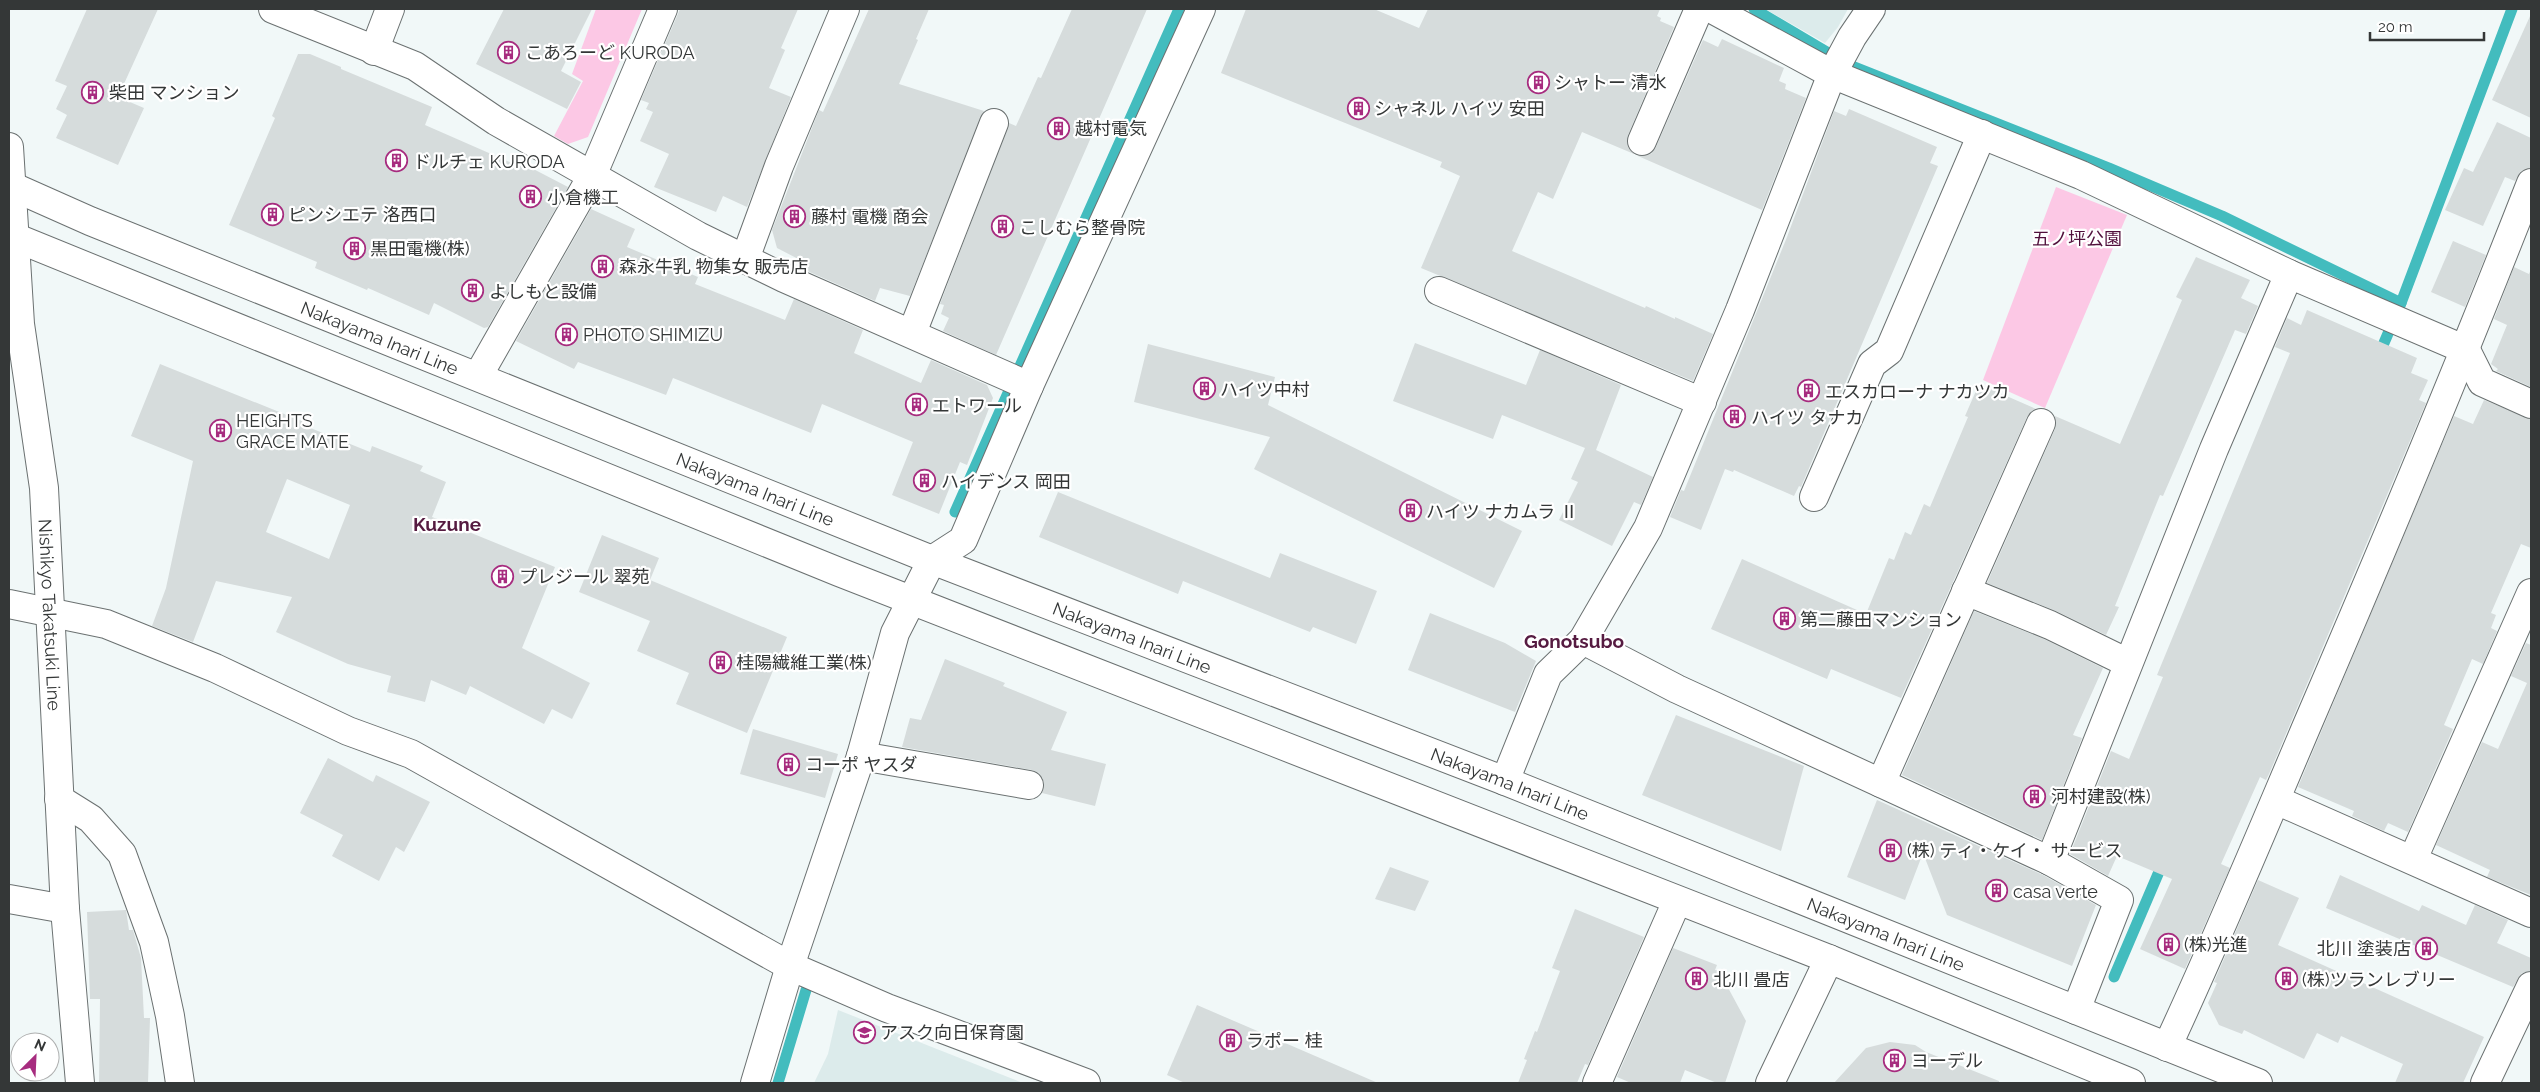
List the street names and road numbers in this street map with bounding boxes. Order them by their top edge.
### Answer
street label: Nakayama Inari Line [298,297,462,379]
street label: Nakayama Inari Line [674,448,838,530]
street label: Nishikyo Takatsuki Line [35,518,66,712]
street label: Nakayama Inari Line [1050,597,1215,677]
street label: Nakayama Inari Line [1428,743,1592,824]
street label: Nakayama Inari Line [1804,893,1968,975]

